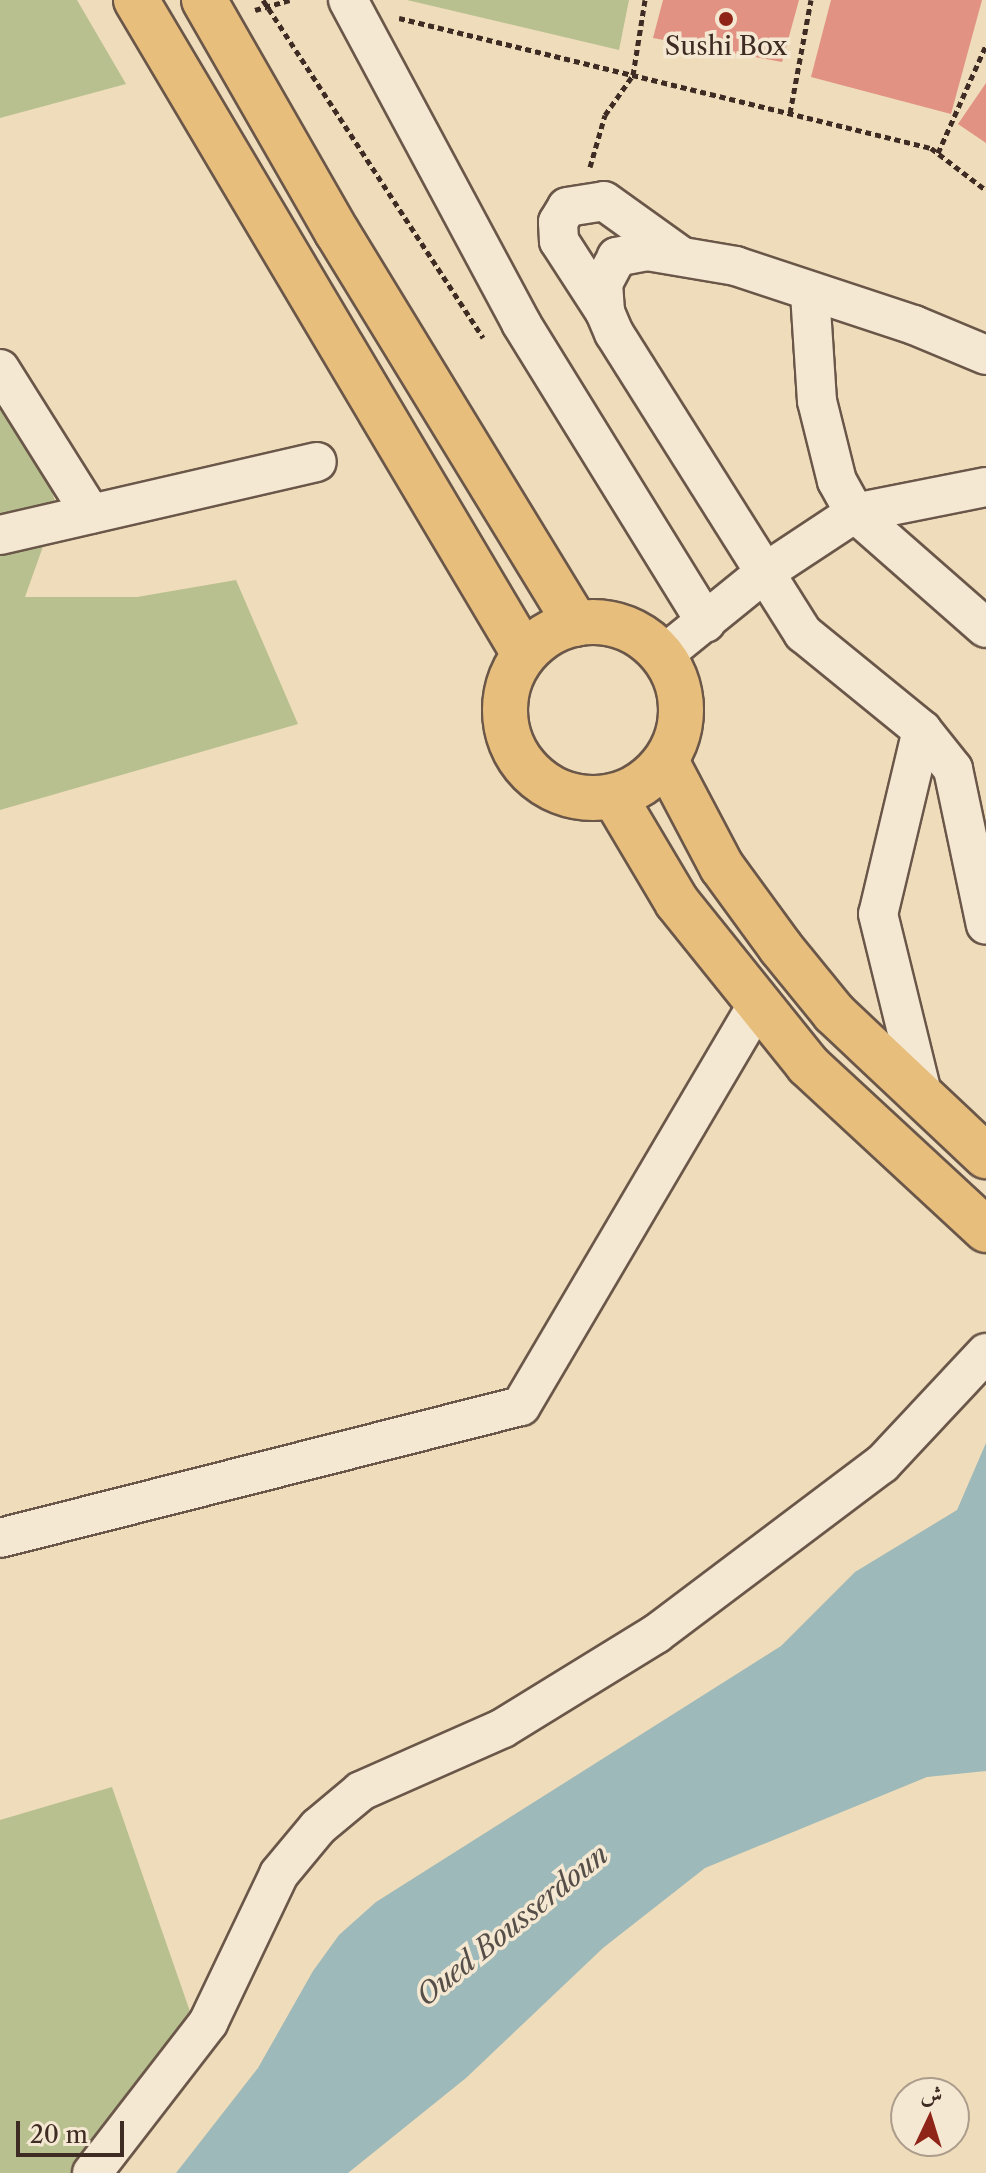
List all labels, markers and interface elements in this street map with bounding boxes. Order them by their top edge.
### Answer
marker: Sushi Box [717,10,735,28]
place label: Sushi Box [665,31,787,63]
water label: Oued Bousserdoun [409,1837,615,2013]
north arrow [890,2077,970,2157]
text: ش [920,2080,943,2109]
scale bar [20,2105,128,2155]
text: 20 m [30,2120,88,2149]

